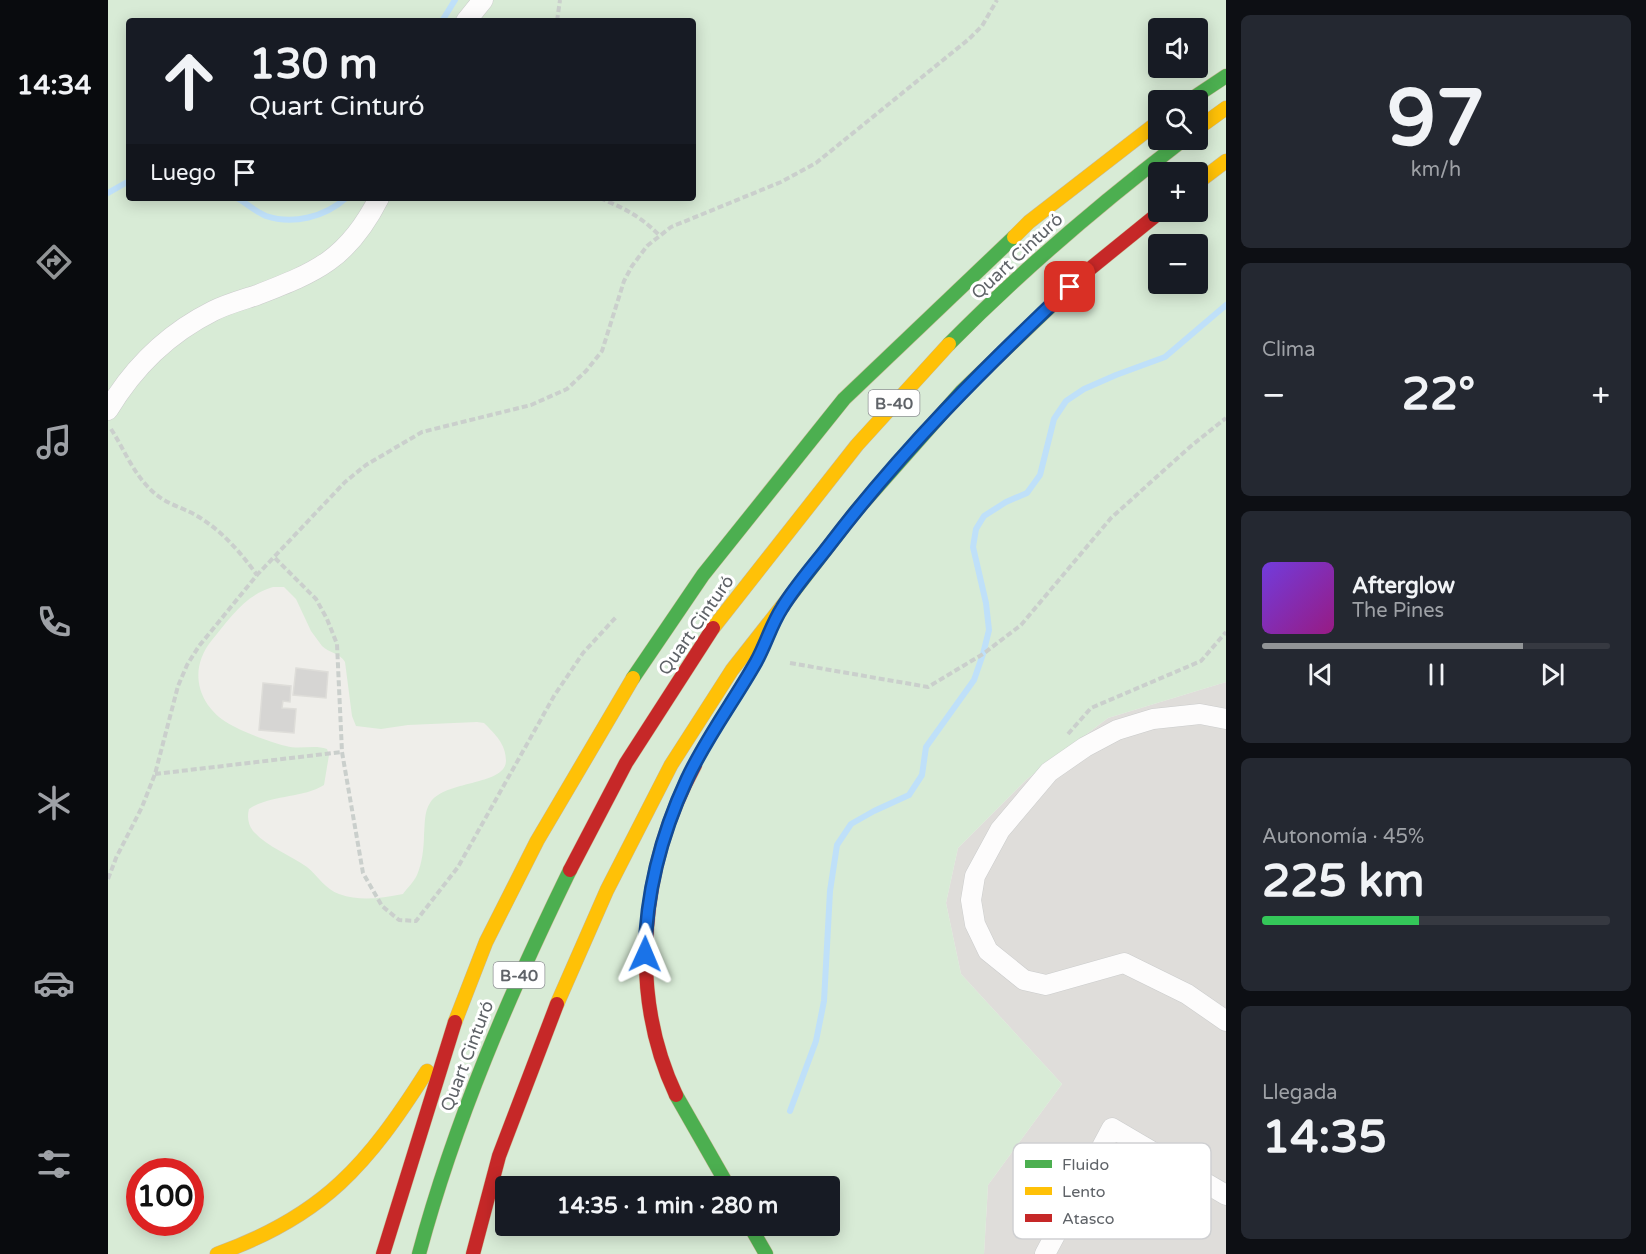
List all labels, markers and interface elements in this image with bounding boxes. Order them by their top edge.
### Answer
map controls [1148,18,1208,294]
button: sound [1148,18,1208,78]
text: 130 m [249,39,378,90]
icon: ahead [150,42,228,120]
text: 14:34 [17,69,91,102]
text: 97 [1387,72,1485,166]
text: Quart Cinturó [249,90,425,123]
button: search [1148,90,1208,150]
icon: arrive [228,156,261,189]
text: km/h [1411,158,1461,182]
text: Luego [150,160,216,186]
button: + [1148,162,1208,222]
street label: Quart Cinturó [967,208,1067,304]
button: − [1148,234,1208,294]
icon: directions [33,241,75,283]
pin [1044,261,1095,312]
icon: arrive [1053,270,1086,303]
text: Clima [1262,338,1315,362]
text: 22° [1402,368,1475,422]
text: − [1262,376,1286,415]
text: + [1591,376,1610,415]
road number: B-40 [868,390,920,416]
icon: music [33,421,75,463]
street label: Quart Cinturó [653,571,739,679]
text: Afterglow [1352,573,1455,599]
text: The Pines [1352,599,1444,623]
icon: phone [33,601,75,643]
icon: previous [1304,658,1337,691]
icon: pause [1420,658,1453,691]
icon: next [1536,658,1569,691]
icon: climate [33,782,75,824]
text: Autonomía · 45% [1262,825,1424,849]
text: 225 km [1262,855,1424,909]
position arrow [613,922,677,986]
icon: car [33,962,75,1004]
road number: B-40 [494,962,544,988]
street label: Quart Cinturó [436,997,498,1115]
text: Llegada [1262,1081,1338,1105]
text: 14:35 [1262,1111,1387,1165]
icon: filters [33,1143,75,1185]
legend [1013,1143,1211,1239]
text: Fluido [1062,1155,1109,1175]
speed limit sign: 100 [126,1158,204,1236]
text: Lento [1062,1182,1106,1202]
text: 14:35 · 1 min · 280 m [557,1193,778,1219]
text: Atasco [1062,1209,1115,1229]

